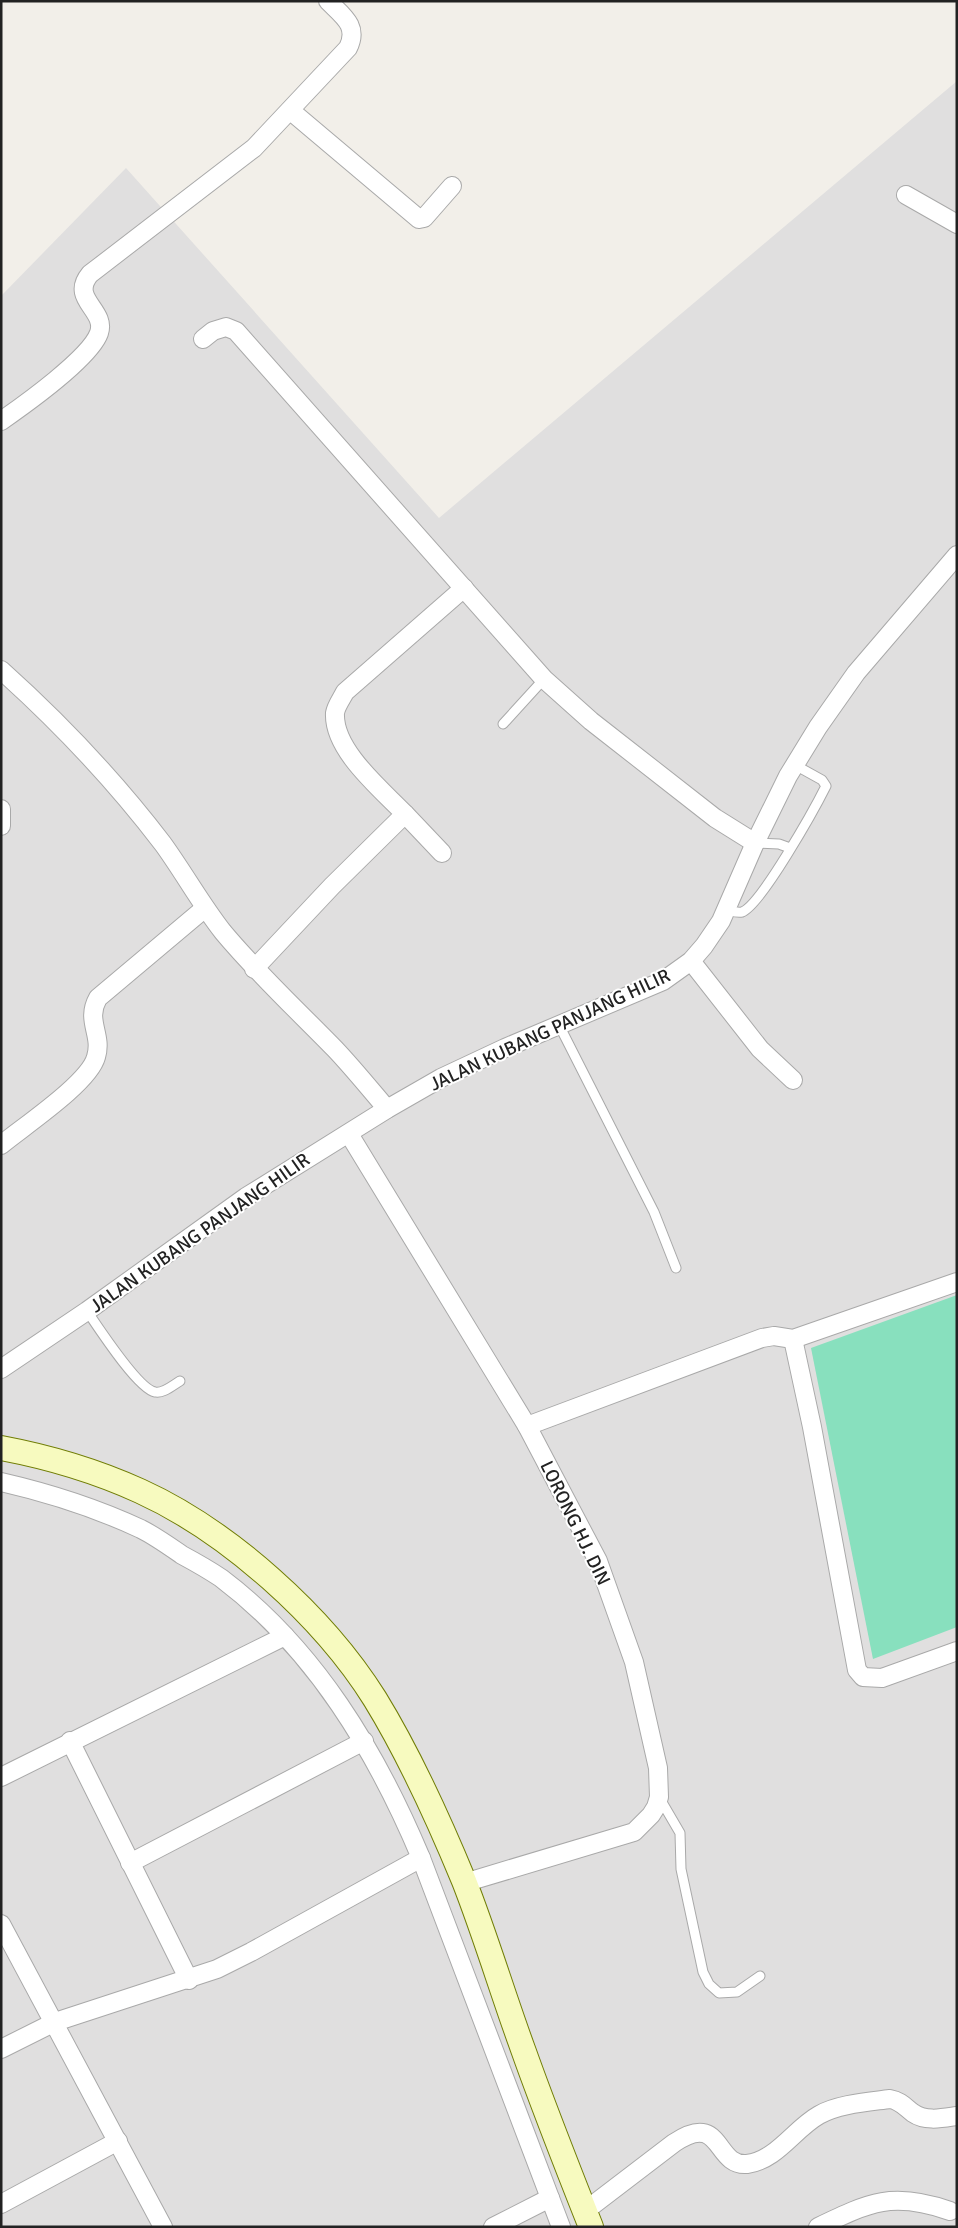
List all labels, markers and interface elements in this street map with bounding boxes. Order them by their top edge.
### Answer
street label: JALAN KUBANG PANJANG HILIR [426,964,674,1096]
street label: JALAN KUBANG PANJANG HILIR [85,1148,315,1318]
street label: LORONG HJ. DIN [534,1457,616,1589]

